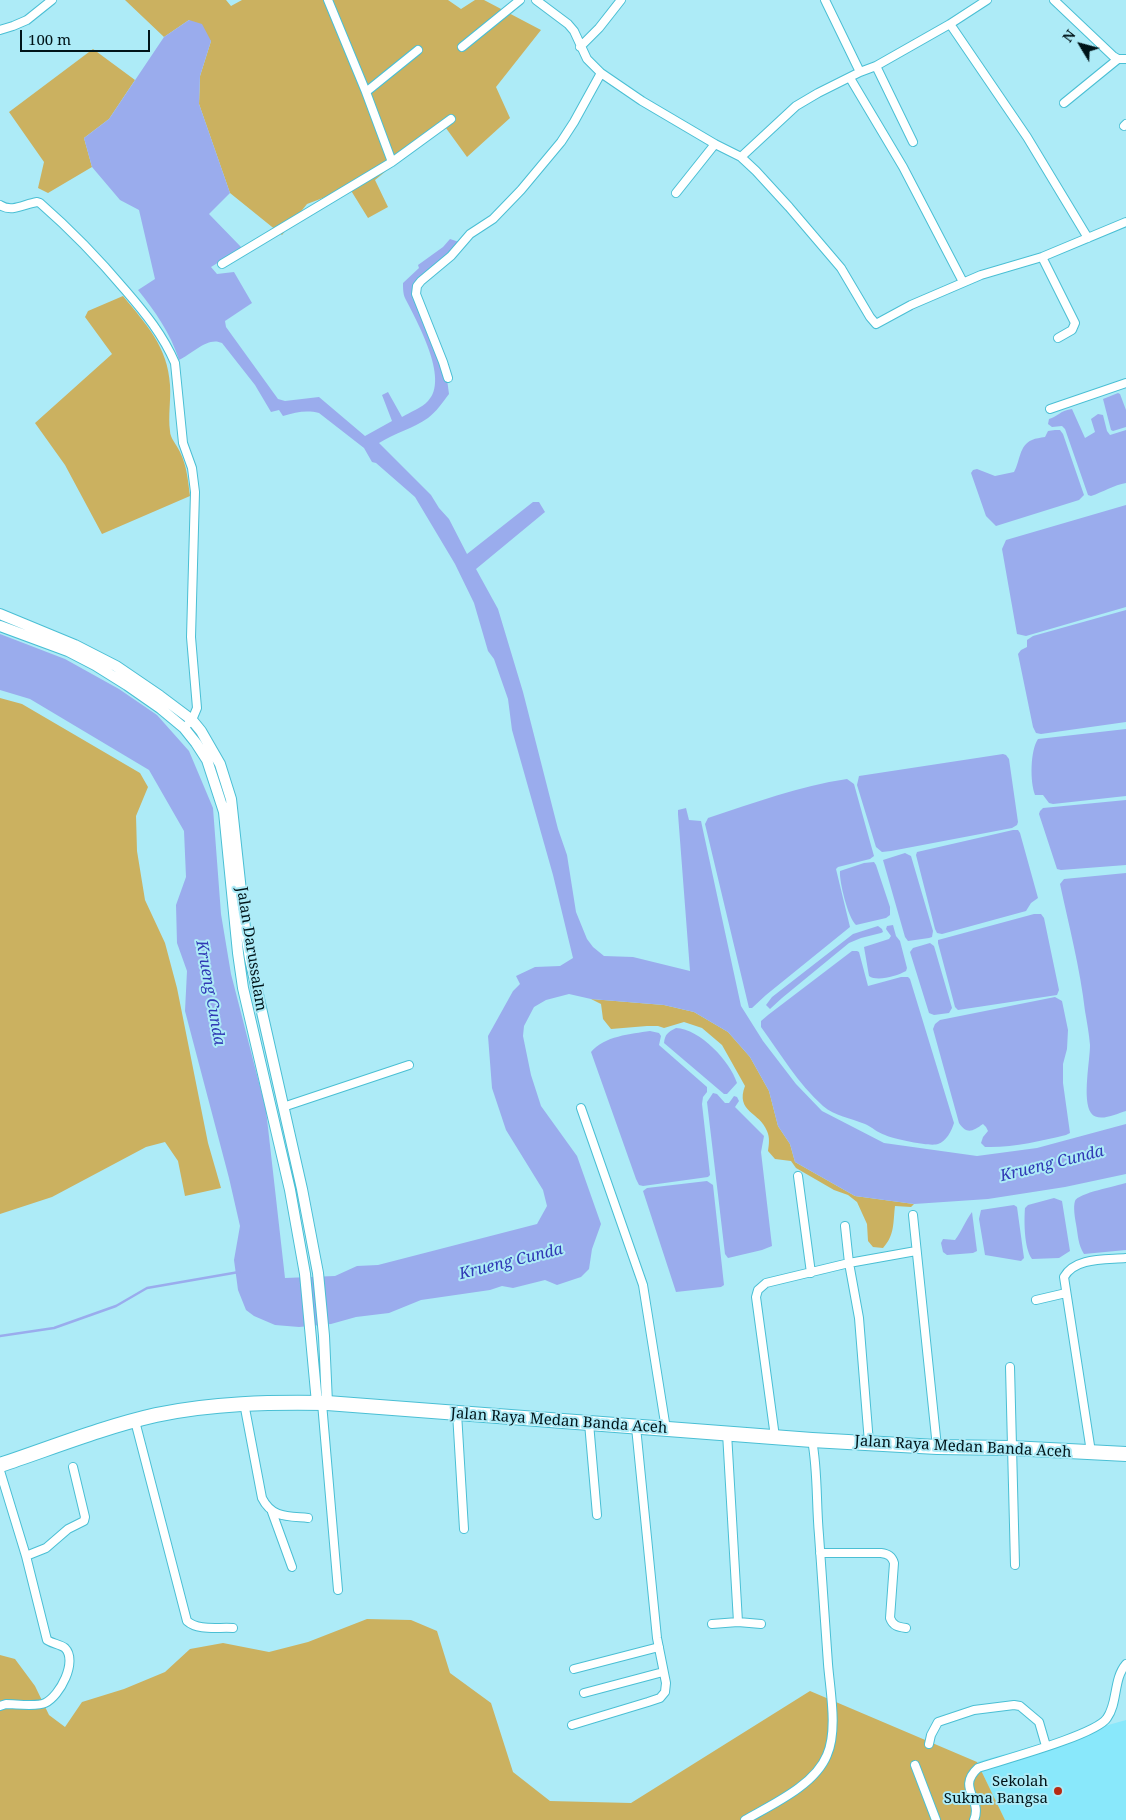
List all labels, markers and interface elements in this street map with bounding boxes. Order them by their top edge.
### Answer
scale bar [22,20,152,52]
north arrow [1056,20,1106,70]
text: N [1058,26,1080,46]
text: 100 m [28,29,71,49]
street label: Jalan Darussalam [232,886,270,1012]
water label: Krueng Cunda [191,939,229,1047]
water label: Krueng Cunda [998,1142,1106,1186]
water label: Krueng Cunda [457,1240,565,1284]
street label: Jalan Raya Medan Banda Aceh [450,1404,668,1438]
street label: Jalan Raya Medan Banda Aceh [854,1432,1072,1462]
place label: Sekolah Sukma Bangsa [944,1773,1048,1808]
marker: Sekolah Sukma Bangsa [1052,1785,1064,1797]

